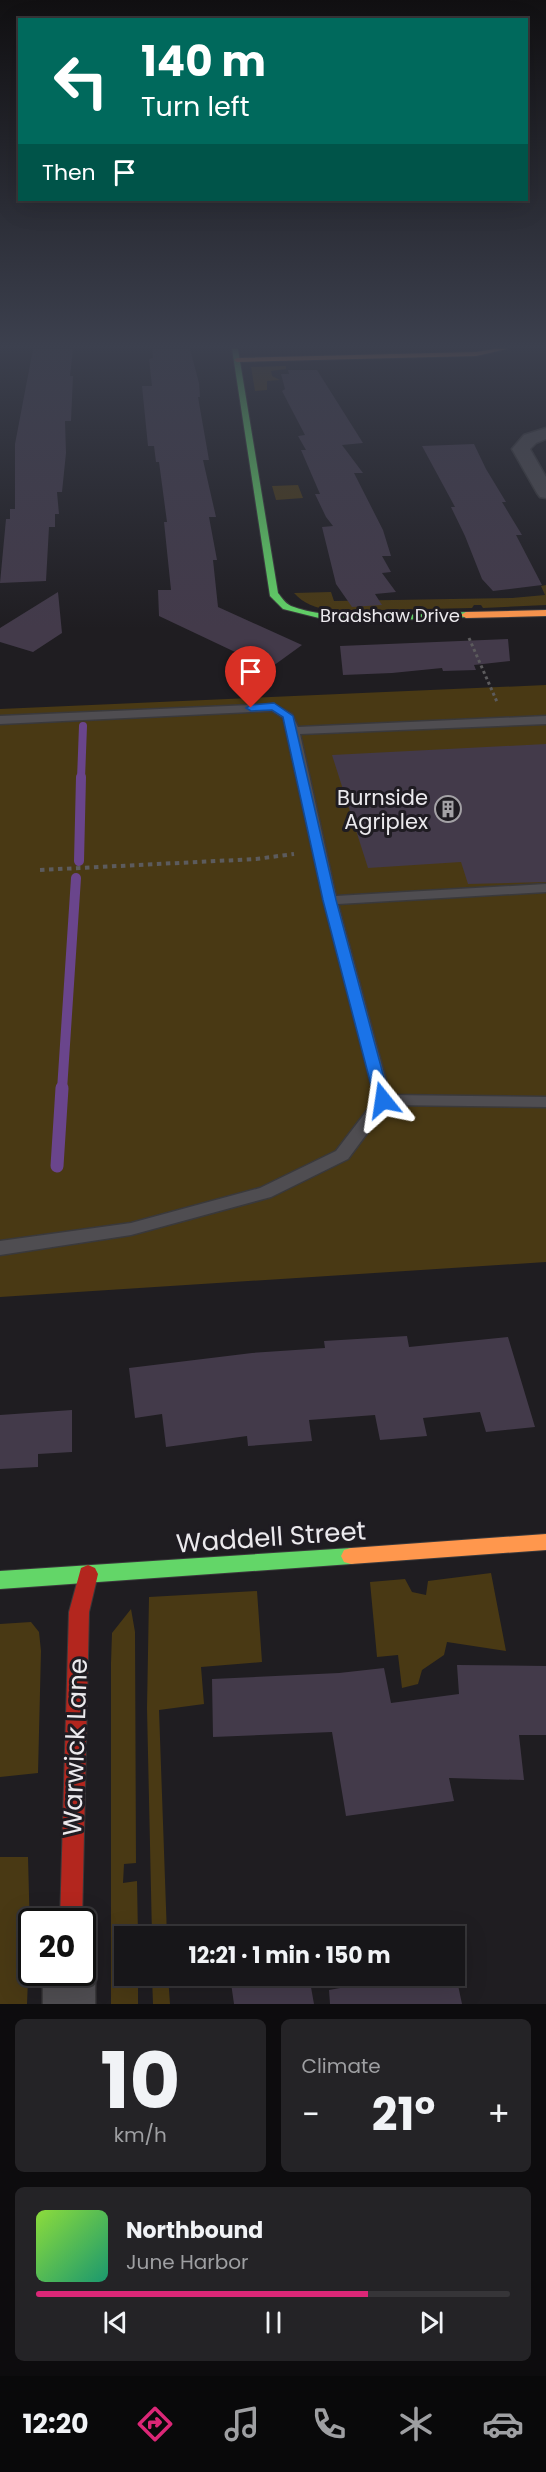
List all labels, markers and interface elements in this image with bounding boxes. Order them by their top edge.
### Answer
text: 140 m [141,32,266,91]
icon: left [42,42,120,120]
text: Turn left [141,88,250,125]
icon: arrive [108,156,141,189]
text: Then [42,157,96,188]
street label: Bradshaw Drive [320,603,460,628]
pin [225,646,276,708]
icon: arrive [234,655,267,688]
place label: Burnside Agriplex [337,783,428,836]
building icon: Burnside Agriplex [433,794,463,824]
position arrow [351,1068,415,1132]
street label: Waddell Street [175,1512,367,1562]
street label: Warwick Lane [54,1657,96,1837]
speed limit sign: 20 [18,1908,96,1986]
text: 12:21 · 1 min · 150 m [188,1940,391,1971]
text: 10 [100,2026,180,2135]
text: Climate [302,2052,381,2080]
text: 21° [372,2083,435,2146]
text: − [302,2091,320,2138]
text: + [487,2091,510,2138]
text: km/h [114,2121,167,2149]
text: Northbound [126,2215,263,2246]
text: June Harbor [126,2248,249,2276]
icon: previous [99,2306,132,2339]
icon: pause [257,2306,290,2339]
icon: next [415,2306,448,2339]
icon: directions [134,2403,176,2445]
icon: music [221,2403,263,2445]
icon: phone [308,2403,350,2445]
icon: climate [395,2403,437,2445]
icon: car [482,2403,524,2445]
text: 12:20 [22,2405,89,2442]

